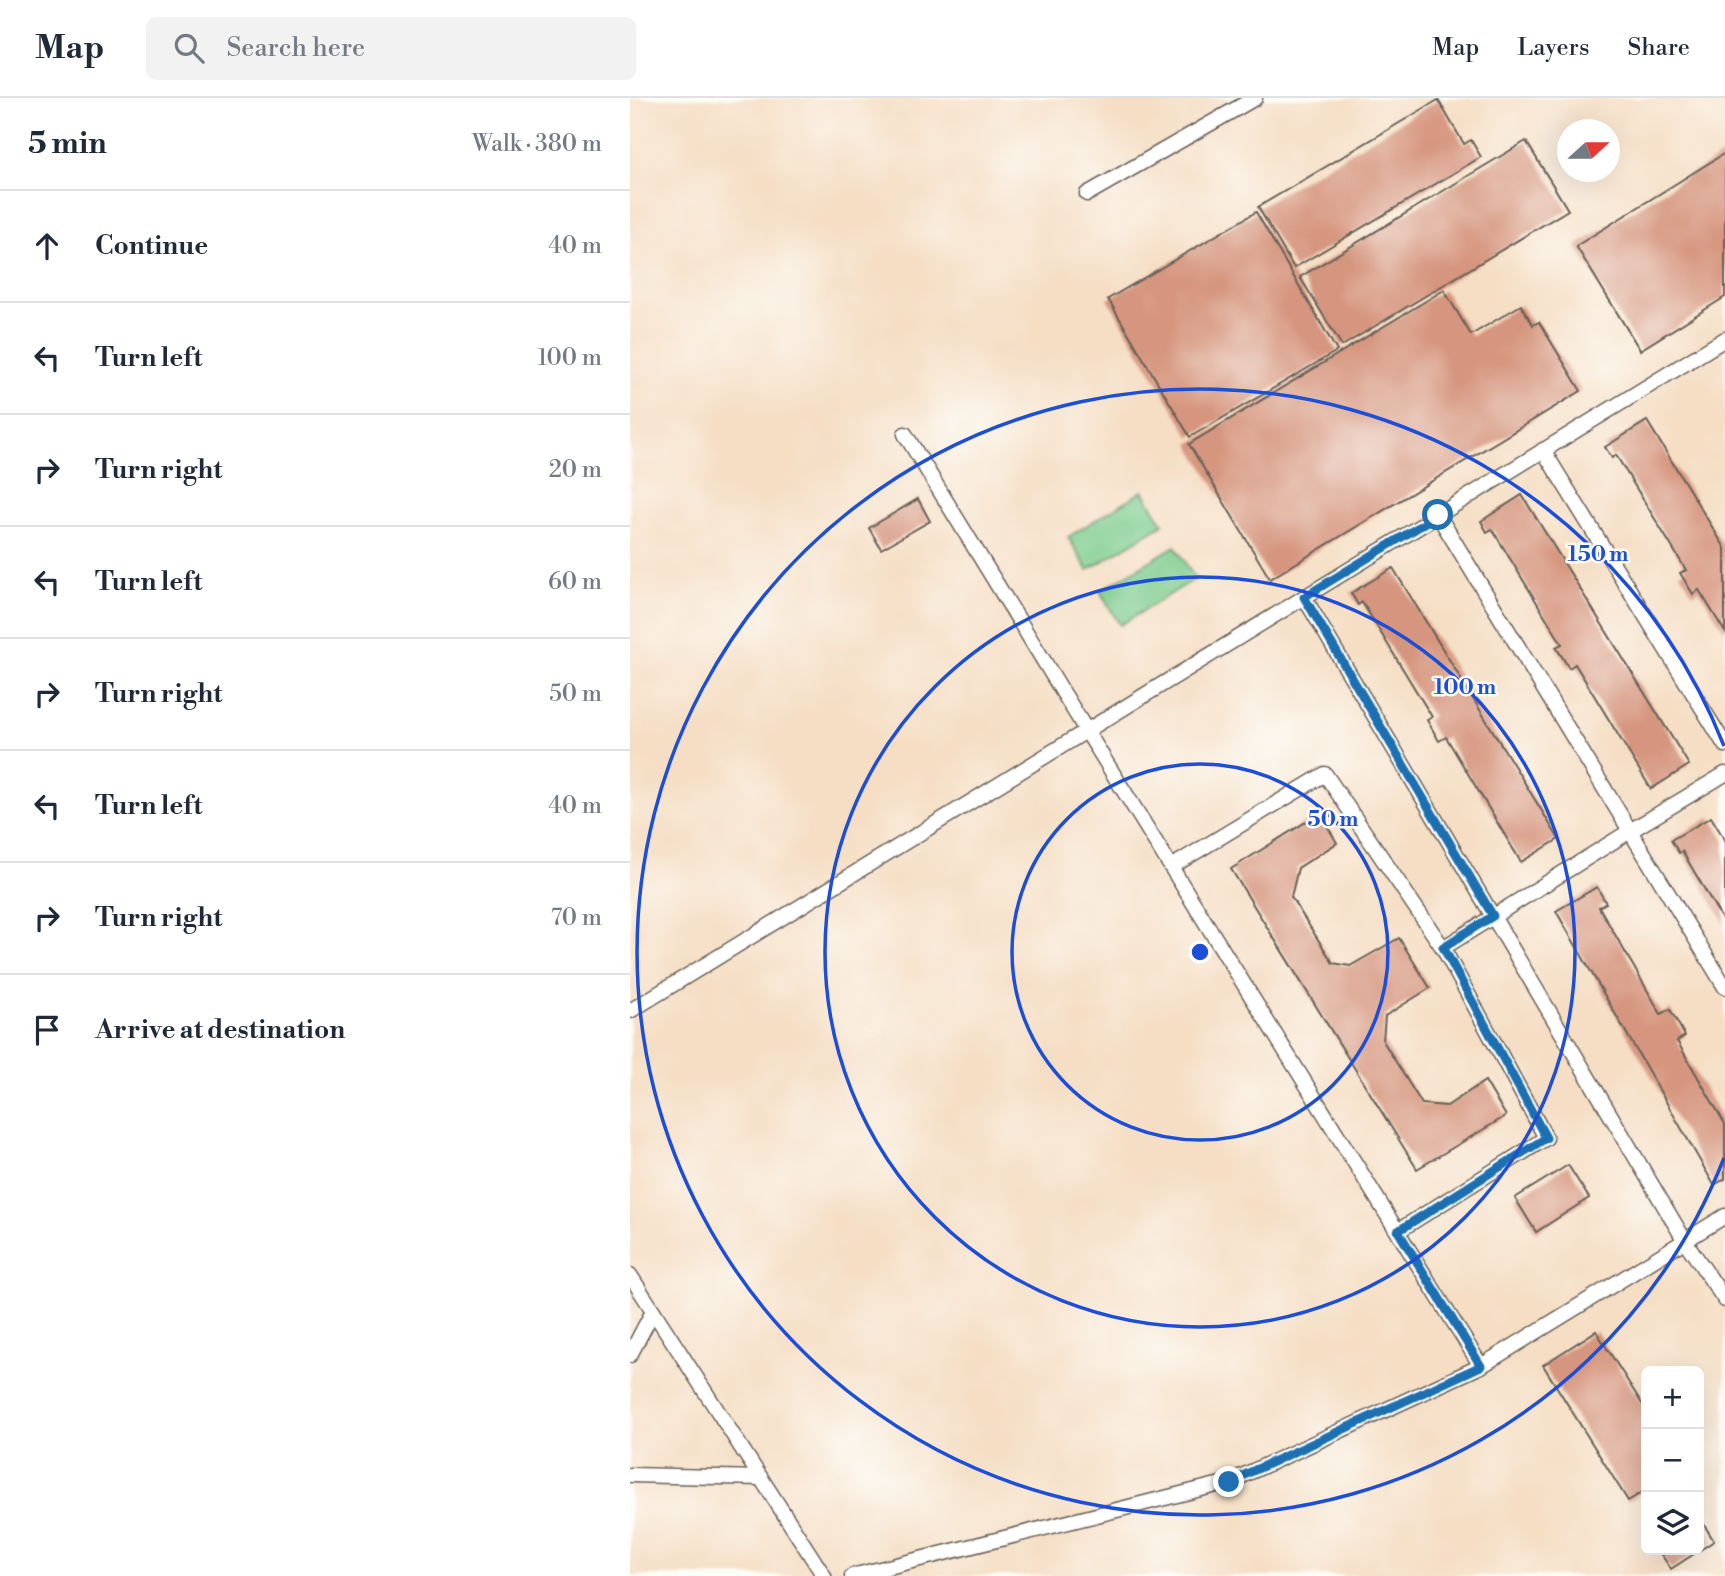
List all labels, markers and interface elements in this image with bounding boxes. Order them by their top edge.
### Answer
search box [146,17,636,80]
text: Map [35,28,104,69]
icon: search [170,29,208,67]
text: Search here [226,32,365,64]
text: Map [1432,33,1479,63]
text: Layers [1517,33,1589,63]
text: Share [1627,33,1690,63]
north arrow [1557,119,1620,182]
text: 5 min [28,125,107,163]
text: Walk · 380 m [472,130,602,158]
icon: ahead [28,227,66,265]
text: Continue [95,230,208,262]
text: 40 m [548,232,602,260]
icon: left [28,339,66,377]
text: Turn left [95,342,203,374]
text: 100 m [537,344,602,372]
icon: right [28,451,66,489]
text: Turn right [95,454,223,486]
text: 20 m [549,456,602,484]
route start [1422,499,1453,530]
text: 150 m [1568,542,1628,568]
icon: left [28,563,66,601]
text: Turn left [95,566,203,598]
text: 60 m [548,568,602,596]
icon: right [28,675,66,713]
text: 100 m [1434,675,1496,701]
text: Turn right [95,678,223,710]
text: 50 m [549,680,602,708]
icon: left [28,787,66,825]
text: Turn left [95,790,203,822]
text: 40 m [548,792,602,820]
text: 50 m [1308,807,1358,833]
icon: right [28,899,66,937]
text: Turn right [95,902,223,934]
text: 70 m [551,904,602,932]
centre of rings [1188,940,1212,964]
icon: arrive [28,1011,66,1049]
text: Arrive at destination [95,1014,345,1046]
map controls [1641,1366,1704,1555]
button: + [1641,1366,1704,1429]
button: − [1641,1429,1704,1492]
route end [1213,1466,1244,1497]
button: layers [1641,1492,1704,1555]

